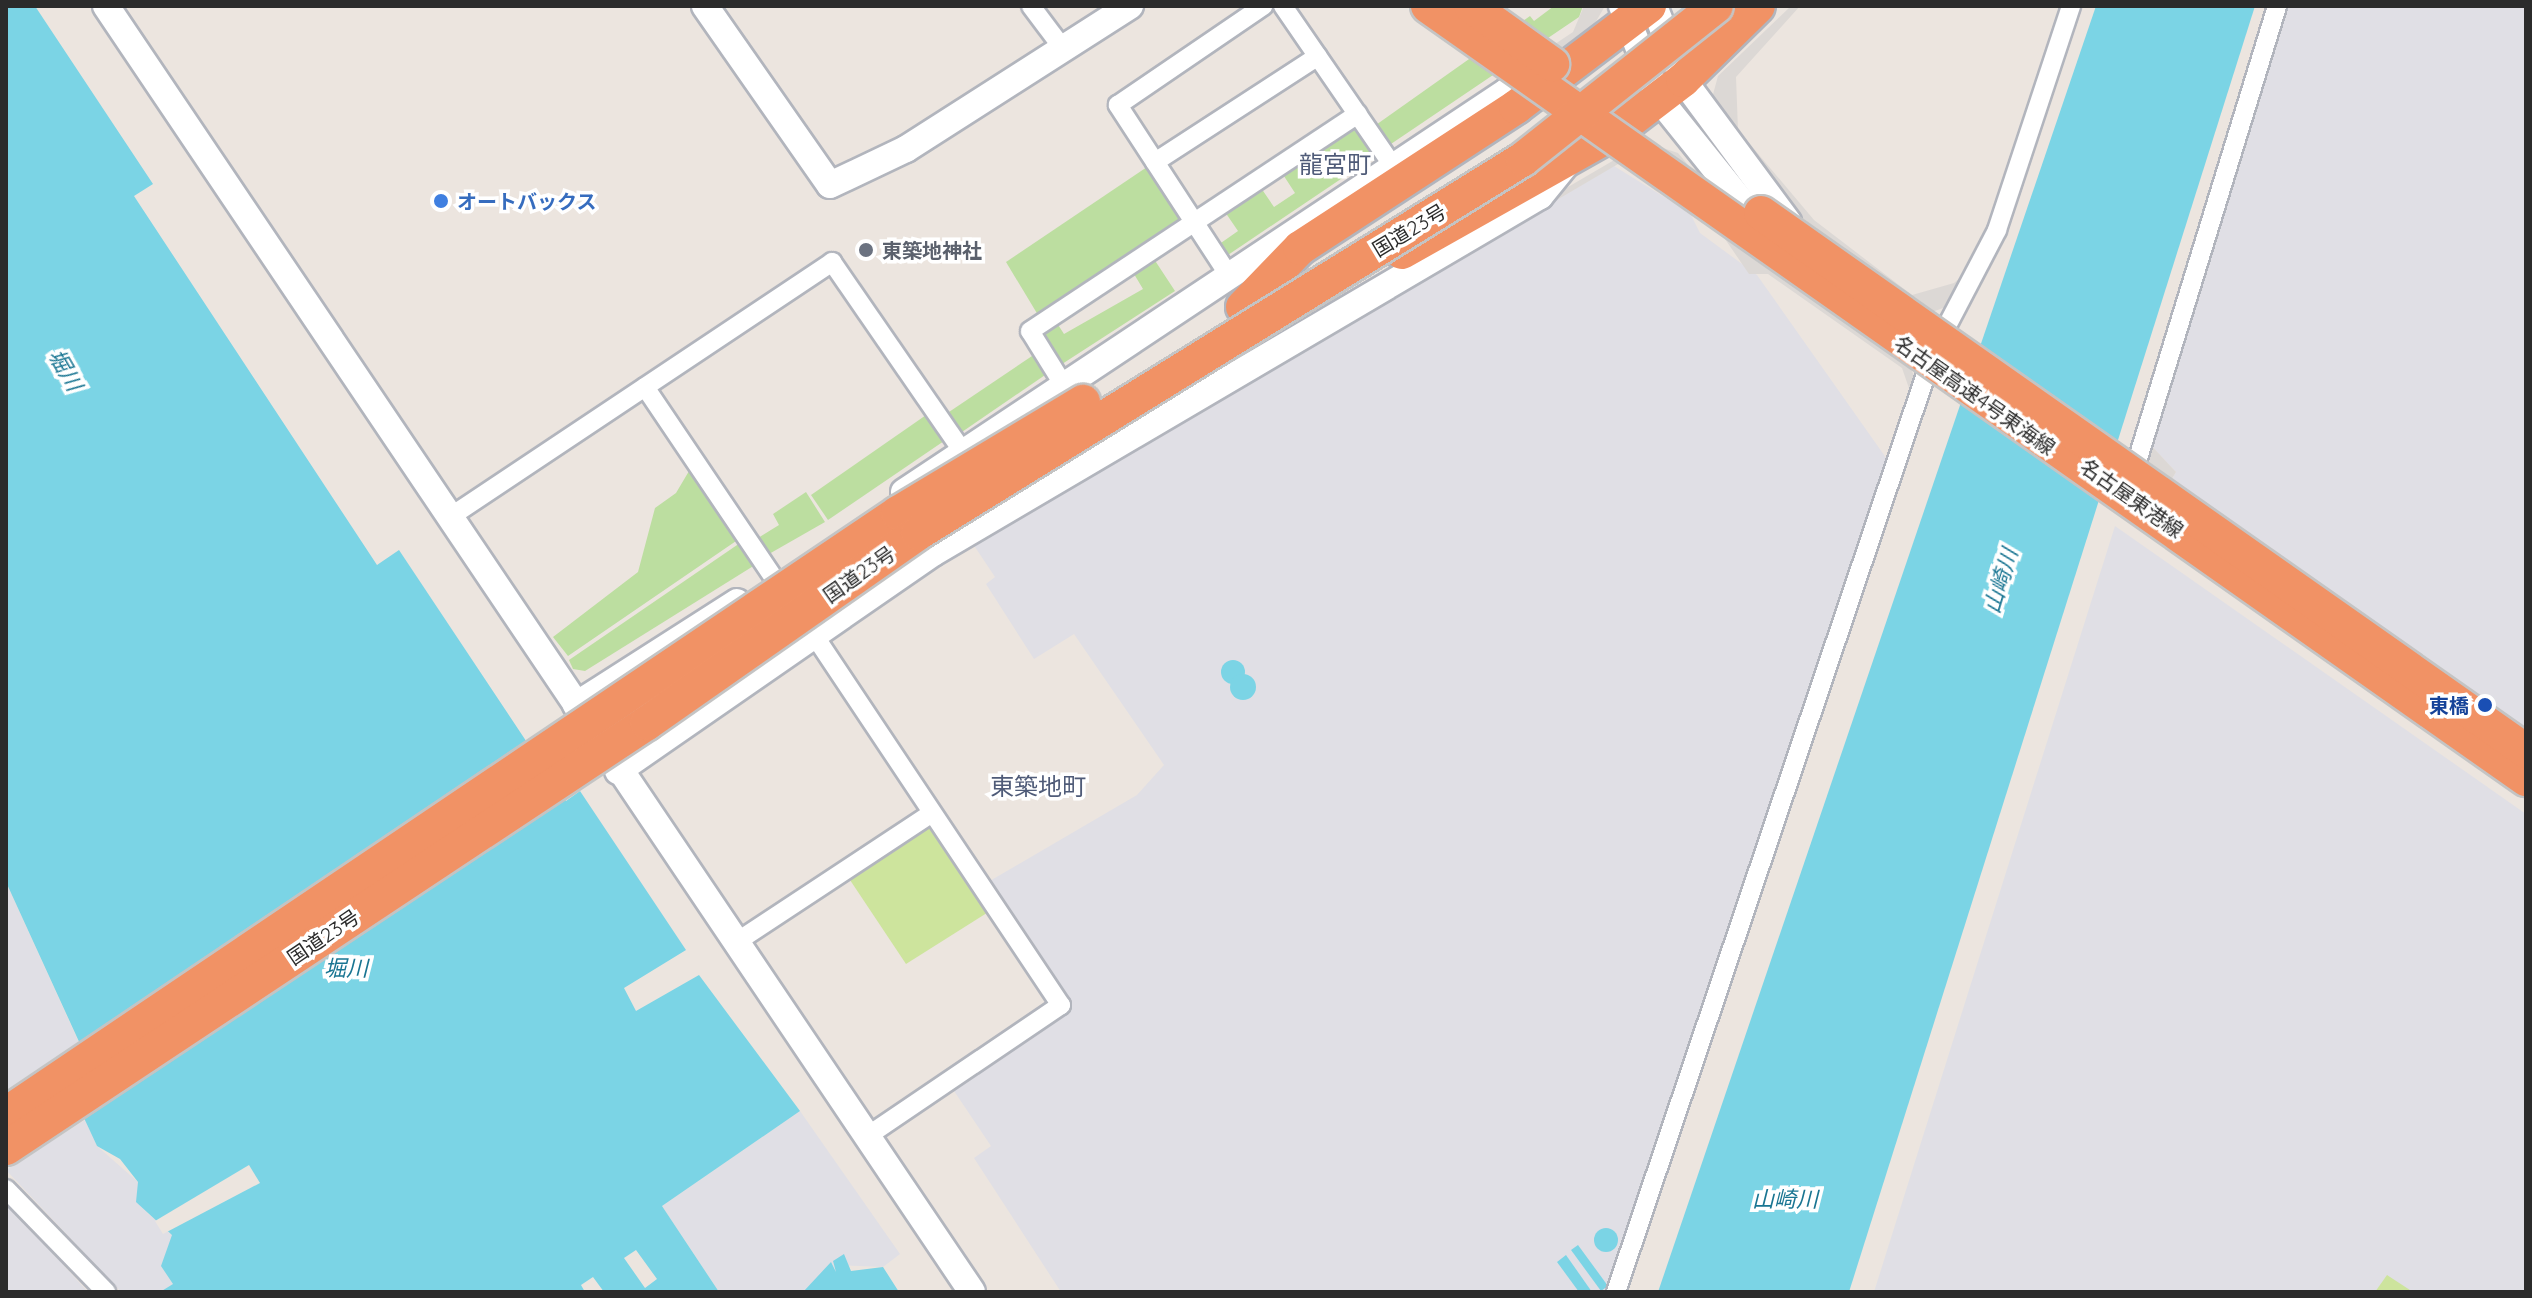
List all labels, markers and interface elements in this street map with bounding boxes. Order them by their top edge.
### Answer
district label: 龍宮町 [1299,151,1371,179]
place label: オートバックス [457,189,597,213]
marker: オートバックス [432,192,450,210]
street label: 国道23号 [1368,199,1450,261]
place label: 東築地神社 [882,238,982,262]
marker: 東築地神社 [857,241,875,259]
street label: 名古屋高速4号東海線 [1890,331,2060,459]
water label: 堀川 [43,344,87,396]
street label: 名古屋東港線 [2076,454,2188,542]
street label: 国道23号 [819,541,899,607]
water label: 山崎川 [1979,546,2023,616]
place label: 東橋 [2429,693,2469,717]
marker: 東橋 [2476,696,2494,714]
district label: 東築地町 [990,773,1086,801]
street label: 国道23号 [282,904,364,970]
water label: 堀川 [324,956,368,982]
water label: 山崎川 [1752,1187,1818,1213]

